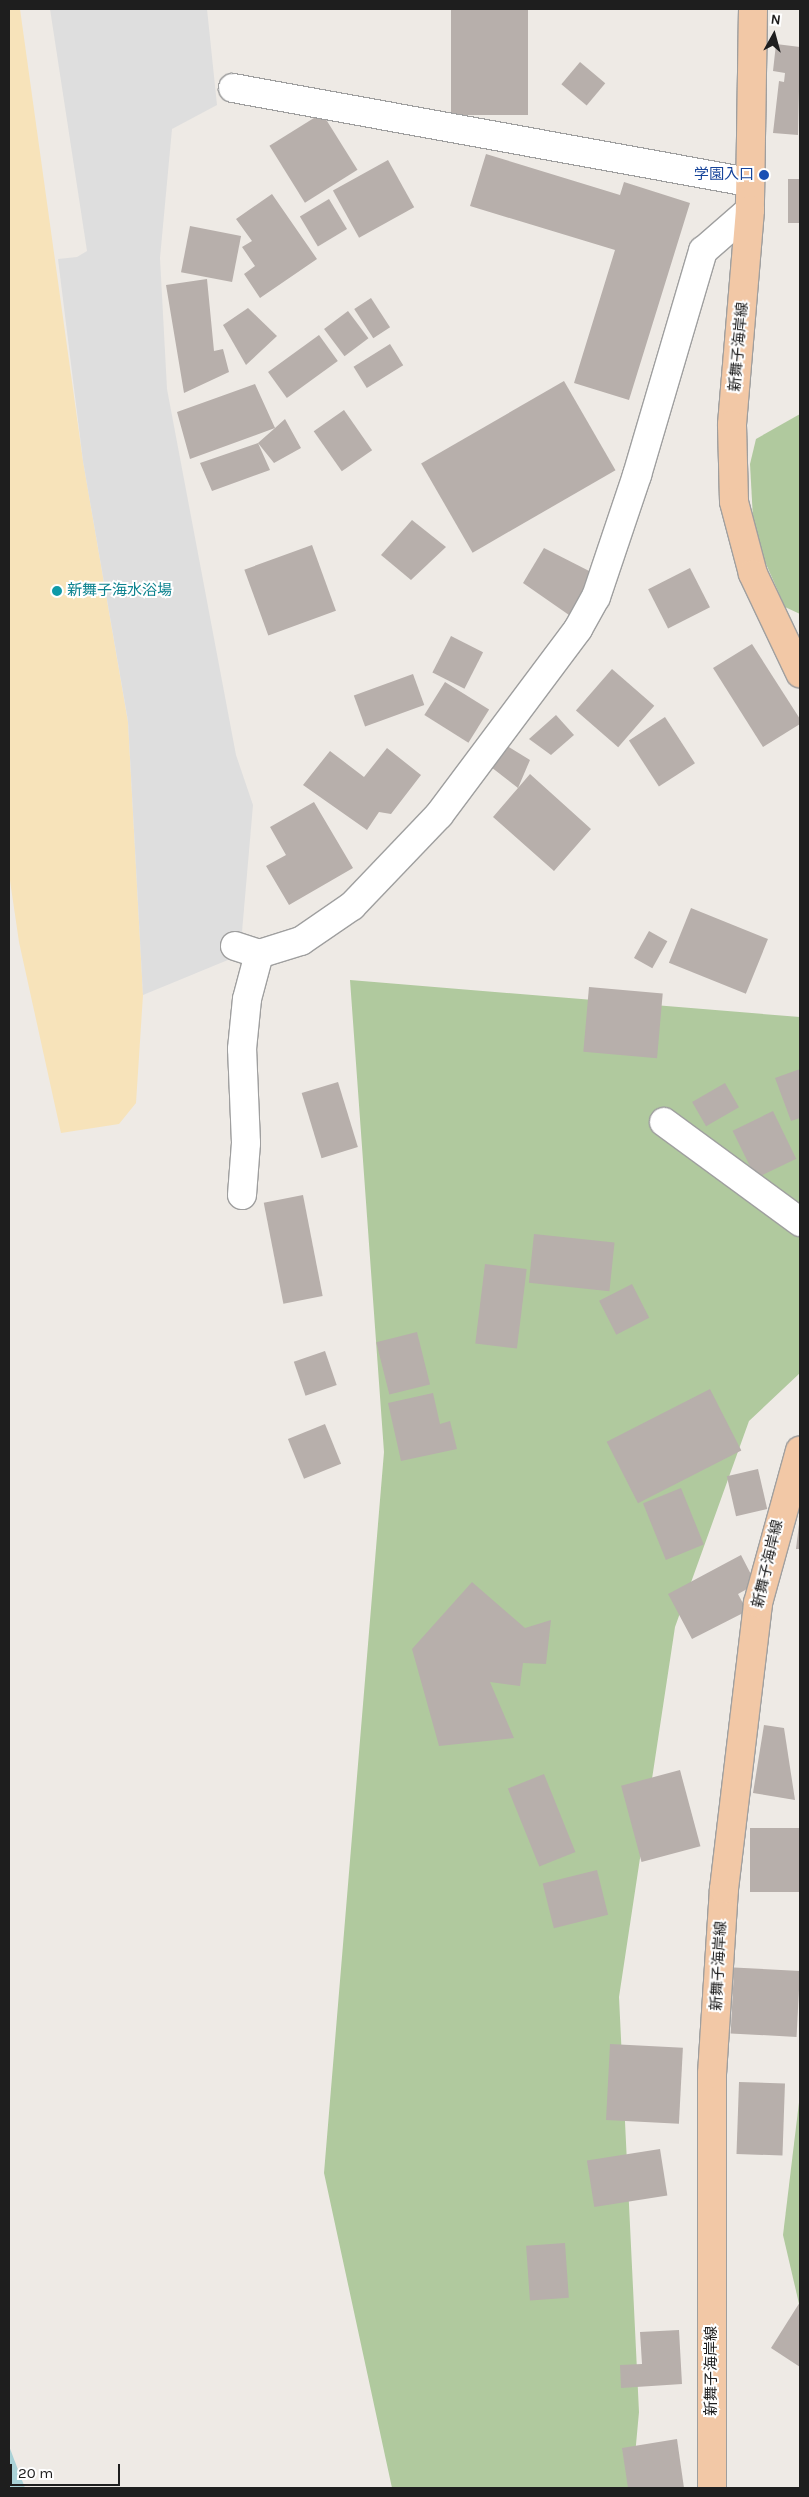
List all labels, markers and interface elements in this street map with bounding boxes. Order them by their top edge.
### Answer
north arrow [749,10,799,60]
text: N [770,11,782,29]
place label: 学園入口 [694,166,754,184]
marker: 学園入口 [758,169,770,181]
street label: 新舞子海岸線 [726,301,752,393]
place label: 新舞子海水浴場 [67,582,172,600]
marker: 新舞子海水浴場 [51,585,63,597]
street label: 新舞子海岸線 [749,1518,787,1610]
street label: 新舞子海岸線 [708,1921,730,2011]
street label: 新舞子海岸線 [703,2326,721,2416]
scale bar [12,2454,122,2486]
text: 20 m [18,2464,53,2482]

